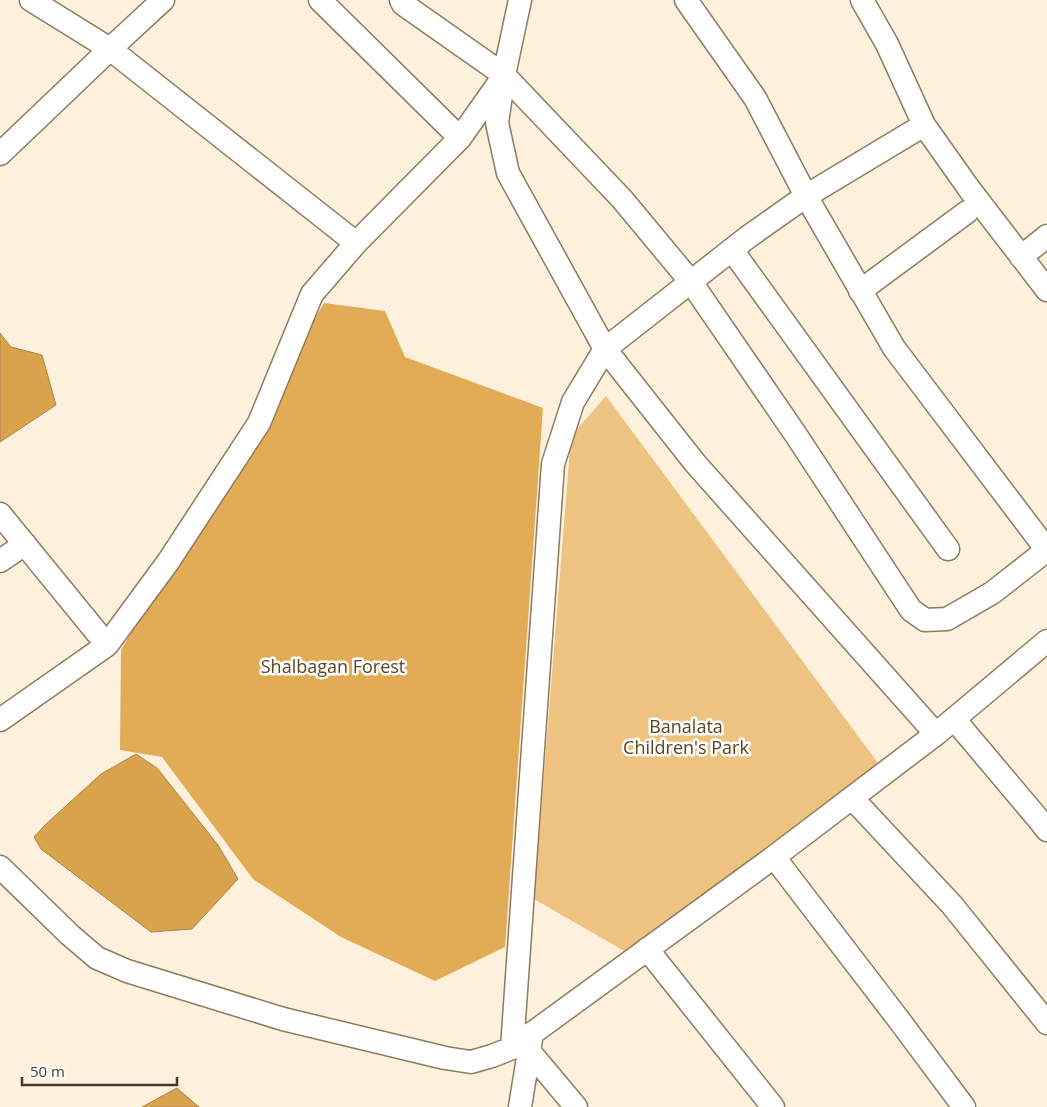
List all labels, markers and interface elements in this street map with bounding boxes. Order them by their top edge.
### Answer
park label: Shalbagan Forest [261,654,405,678]
park label: Banalata Children's Park [623,714,749,759]
scale bar [22,1054,178,1086]
text: 50 m [30,1061,65,1081]

